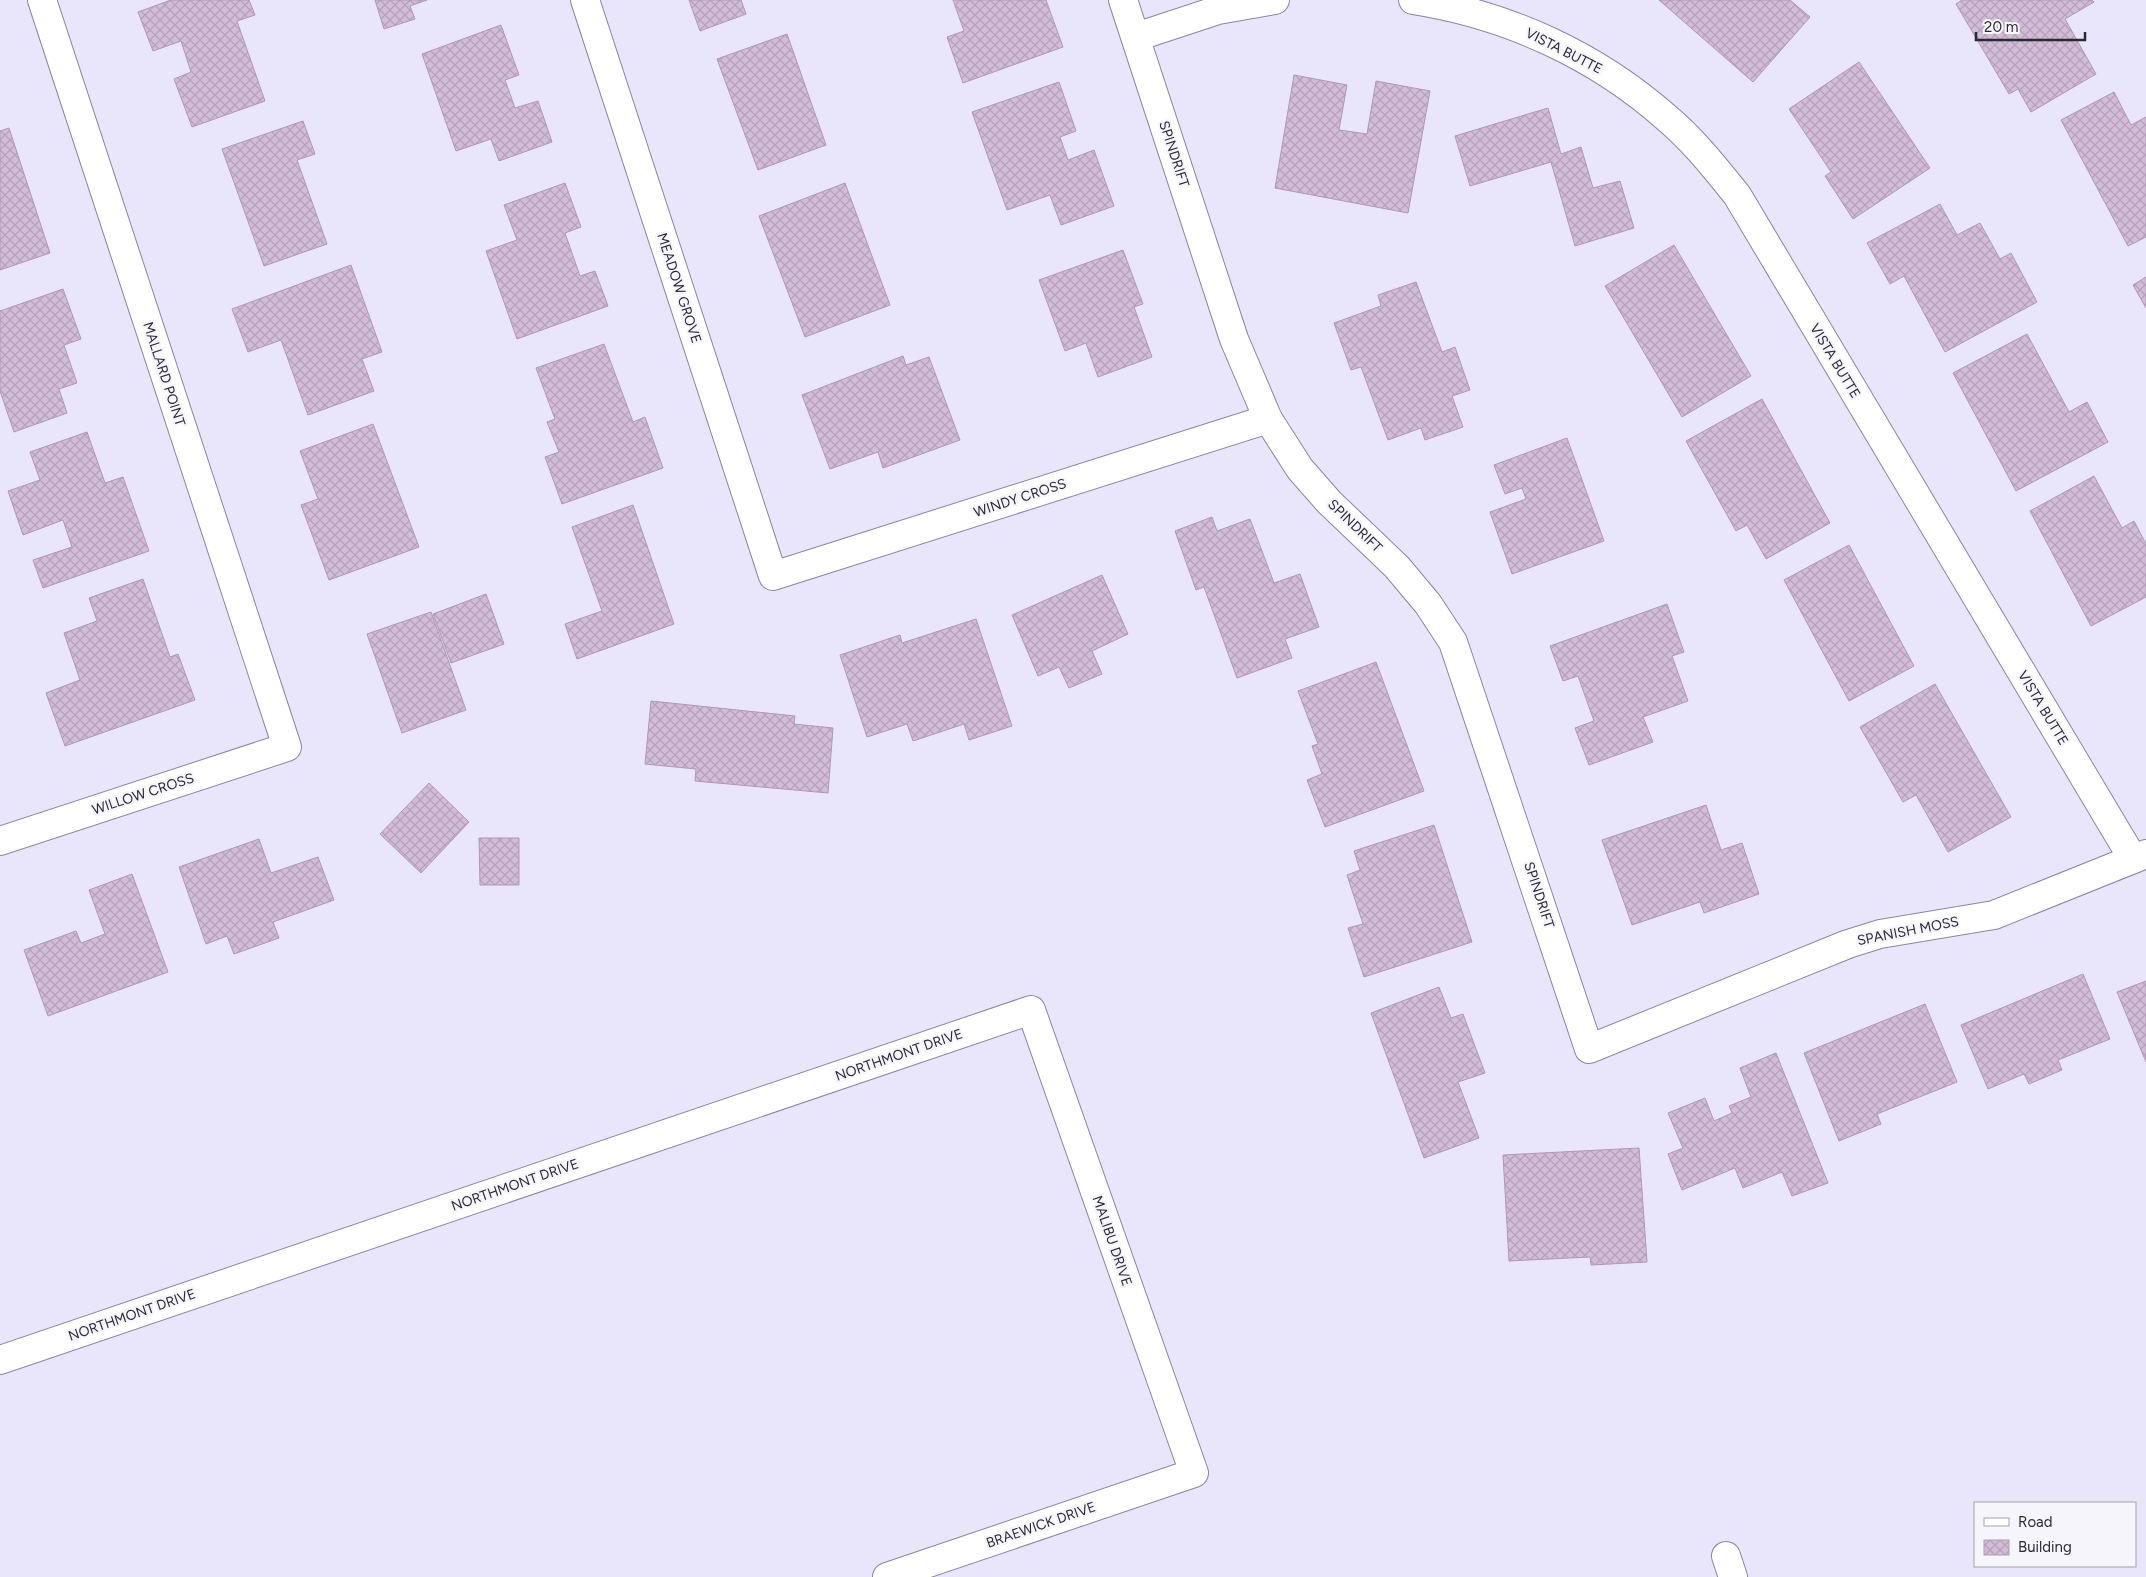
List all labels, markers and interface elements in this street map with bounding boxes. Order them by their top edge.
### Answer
scale bar [1976,10,2085,42]
text: 20 m [1984,18,2018,36]
street label: VISTA BUTTE [1523,24,1605,78]
street label: SPINDRIFT [1155,119,1193,190]
street label: MEADOW GROVE [653,231,705,345]
street label: MALLARD POINT [139,320,189,428]
street label: VISTA BUTTE [1806,321,1864,401]
street label: WINDY CROSS [972,475,1068,521]
street label: SPINDRIFT [1324,496,1386,556]
street label: VISTA BUTTE [2014,668,2072,748]
street label: WILLOW CROSS [90,770,196,818]
street label: SPINDRIFT [1520,860,1558,931]
street label: SPANISH MOSS [1856,913,1960,949]
street label: NORTHMONT DRIVE [833,1025,965,1085]
street label: NORTHMONT DRIVE [449,1155,581,1215]
street label: MALIBU DRIVE [1089,1194,1135,1288]
street label: NORTHMONT DRIVE [66,1285,198,1345]
street label: BRAEWICK DRIVE [984,1498,1098,1552]
legend [1974,1502,2136,1567]
text: Road [2018,1513,2053,1531]
text: Building [2018,1538,2072,1556]

